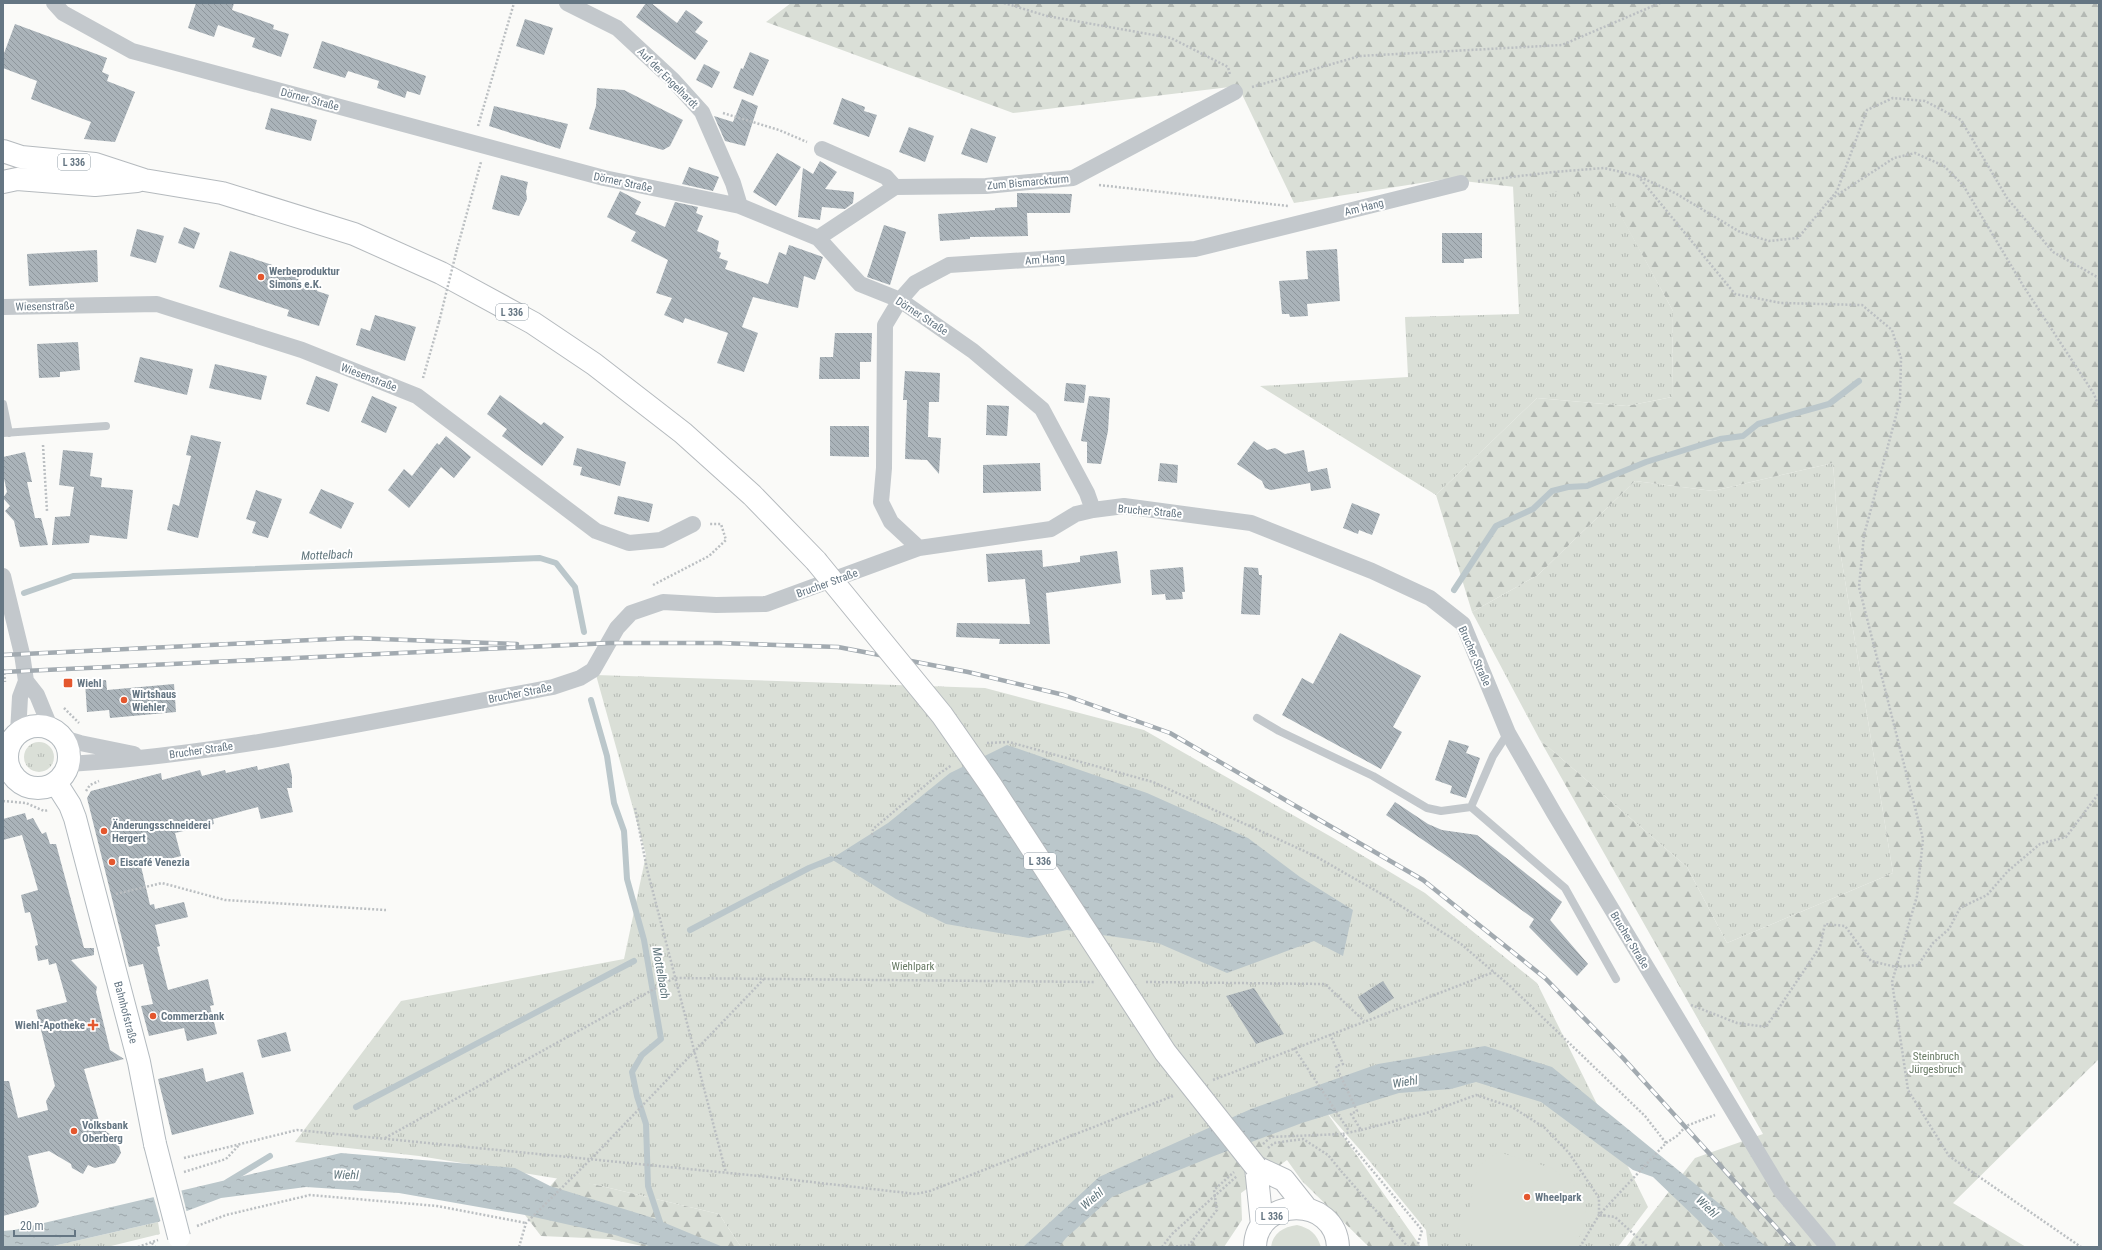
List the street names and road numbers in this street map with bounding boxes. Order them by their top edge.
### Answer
street label: Auf der Engelhardt [635,45,701,111]
street label: Dörner Straße [279,85,340,113]
road number: L 336 [58,154,90,170]
street label: Dörner Straße [592,170,653,195]
street label: Zum Bismarckturm [986,172,1070,193]
street label: Am Hang [1343,196,1385,219]
street label: Am Hang [1025,252,1065,267]
street label: Dörner Straße [893,295,950,338]
street label: Wiesenstraße [15,299,75,314]
road number: L 336 [496,304,528,320]
street label: Wiesenstraße [339,361,399,394]
street label: Brucher Straße [1117,502,1183,521]
street label: Brucher Straße [795,566,860,601]
street label: Brucher Straße [1456,624,1494,688]
street label: Brucher Straße [487,681,553,706]
street label: Brucher Straße [168,740,234,761]
road number: L 336 [1024,853,1056,869]
street label: Brucher Straße [1607,909,1652,971]
street label: Bahnhofstraße [111,980,140,1045]
road number: L 336 [1256,1208,1288,1224]

